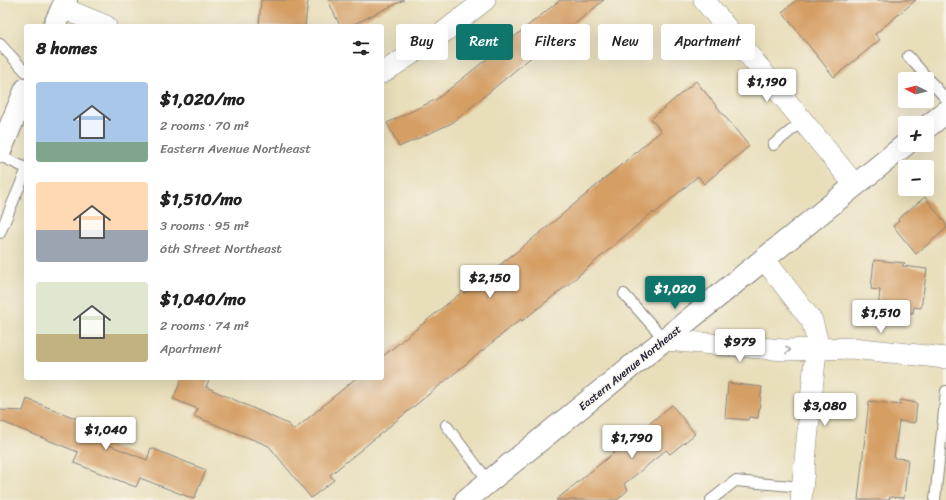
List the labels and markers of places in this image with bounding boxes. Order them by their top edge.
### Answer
pin: $1,190 [734,69,800,103]
pin: $2,150 [457,265,523,299]
pin: $1,020 [642,276,708,310]
pin: $1,510 [848,300,914,334]
pin: $979 [716,329,764,363]
pin: $3,080 [792,393,858,427]
pin: $1,040 [73,417,139,451]
pin: $1,790 [599,425,665,459]

